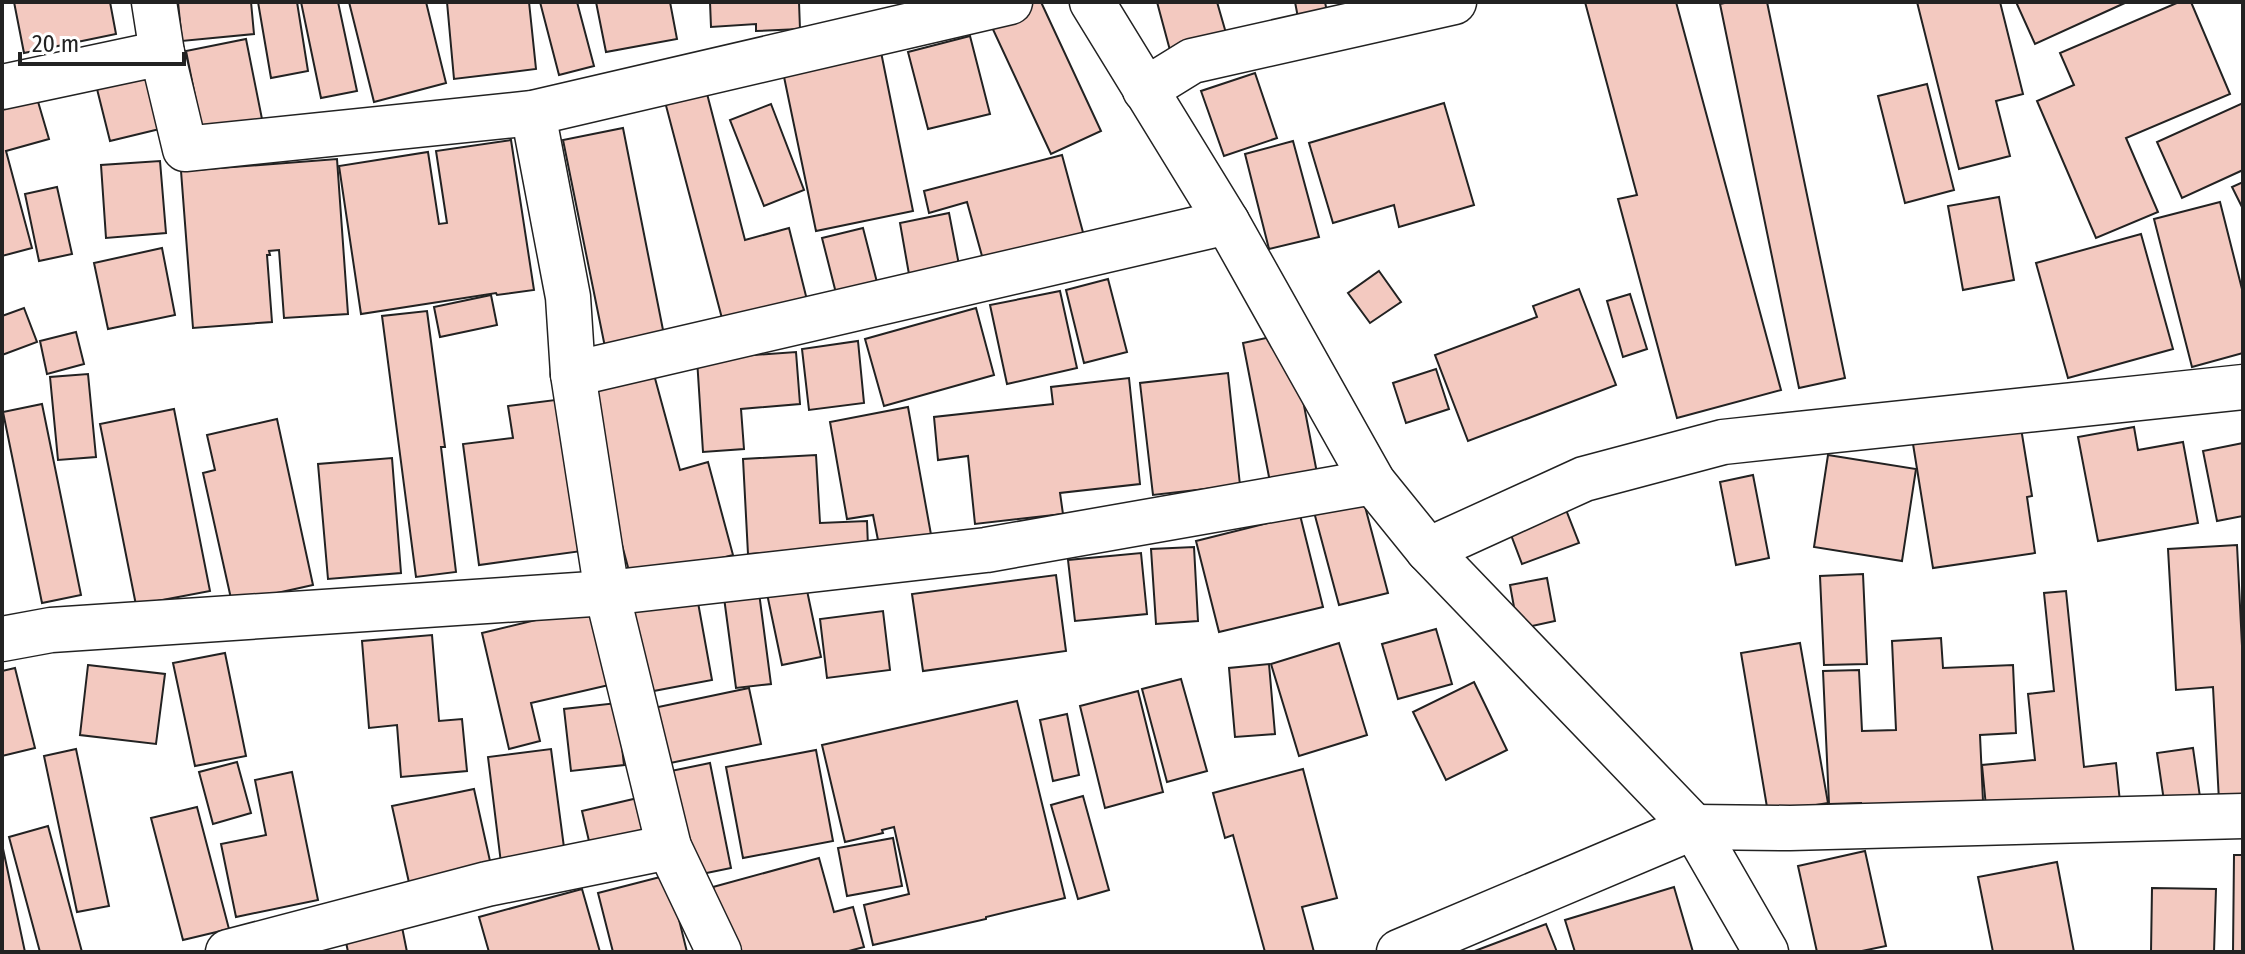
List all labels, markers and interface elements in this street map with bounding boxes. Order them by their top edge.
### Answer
scale bar [20,16,184,66]
text: 20 m [32,30,79,58]

